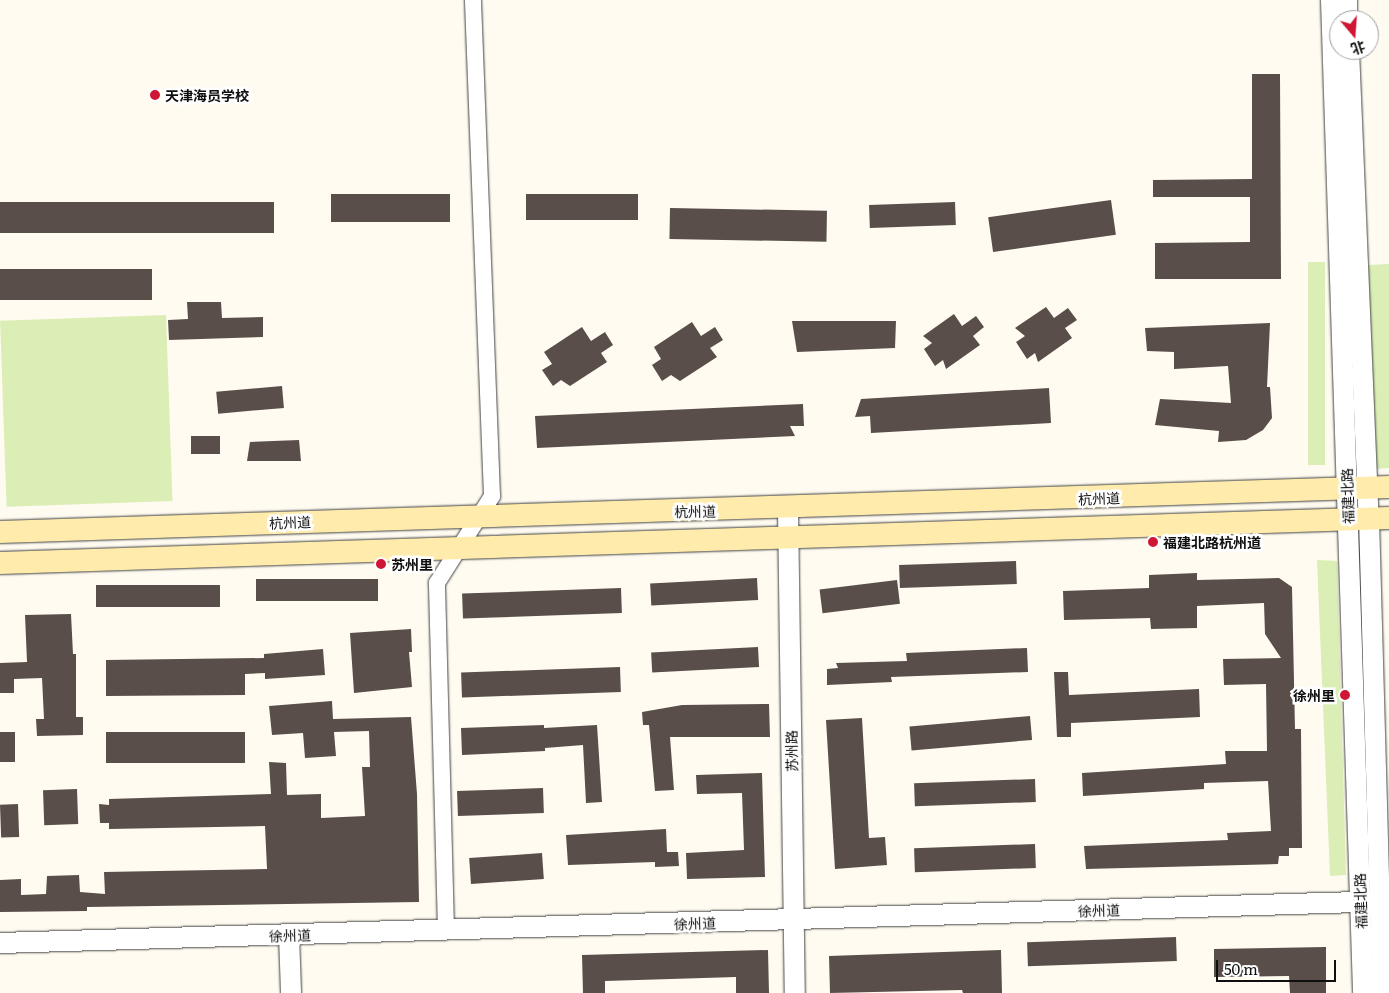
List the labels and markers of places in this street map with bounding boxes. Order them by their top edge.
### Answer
place label: 天津海员学校 [165,87,249,103]
marker: 天津海员学校 [149,89,161,101]
place label: 福建北路杭州道 [1163,534,1261,550]
marker: 福建北路杭州道 [1147,536,1159,548]
place label: 苏州里 [391,556,433,572]
marker: 苏州里 [375,558,387,570]
place label: 徐州里 [1293,687,1335,703]
marker: 徐州里 [1339,689,1351,701]

